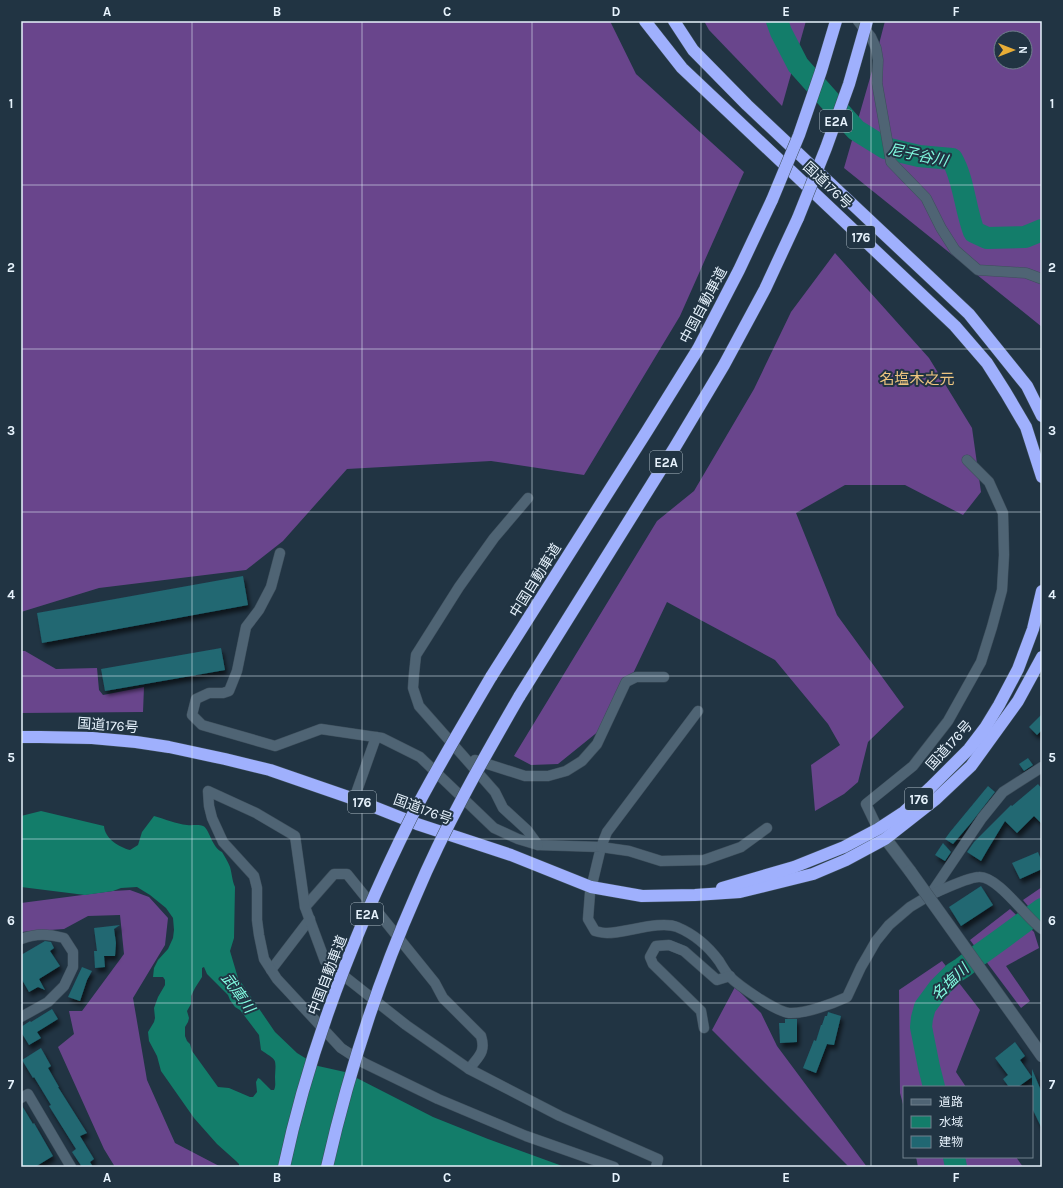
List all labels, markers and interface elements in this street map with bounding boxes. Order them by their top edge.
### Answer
text: A [103,4,111,19]
text: B [273,4,281,19]
text: C [443,4,451,19]
text: D [612,4,621,19]
text: E [782,4,790,19]
text: F [952,4,960,19]
north arrow [993,30,1033,70]
text: N [1016,46,1029,54]
text: 1 [9,96,13,111]
text: 1 [1050,96,1054,111]
road number: E2A [820,110,852,132]
water label: 尼子谷川 [887,140,951,170]
street label: 国道176号 [799,158,856,212]
road number: 176 [847,226,875,248]
text: 2 [7,260,15,275]
text: 2 [1048,260,1056,275]
street label: 中国自動車道 [676,264,731,346]
district label: 名塩木之元 [879,370,955,388]
text: 3 [7,423,15,438]
text: 3 [1048,423,1056,438]
road number: E2A [650,451,682,473]
street label: 中国自動車道 [506,540,565,620]
text: 4 [7,587,15,602]
text: 4 [1048,587,1056,602]
street label: 国道176号 [77,715,139,736]
street label: 国道176号 [923,717,976,774]
text: 5 [7,750,15,765]
text: 5 [1048,750,1056,765]
road number: 176 [905,788,933,810]
road number: 176 [348,791,376,813]
street label: 国道176号 [391,791,454,828]
road number: E2A [351,903,383,925]
text: 6 [7,913,15,928]
text: 6 [1048,913,1056,928]
street label: 中国自動車道 [304,933,350,1017]
water label: 名塩川 [928,959,974,1004]
water label: 武庫川 [217,970,260,1018]
text: 7 [8,1077,15,1092]
text: 7 [1049,1077,1056,1092]
legend [903,1086,1033,1158]
text: 道路 [939,1095,963,1109]
text: 水域 [939,1115,963,1129]
text: 建物 [939,1135,963,1149]
text: A [103,1170,111,1185]
text: B [273,1170,281,1185]
text: C [443,1170,451,1185]
text: D [612,1170,621,1185]
text: E [782,1170,790,1185]
text: F [952,1170,960,1185]

